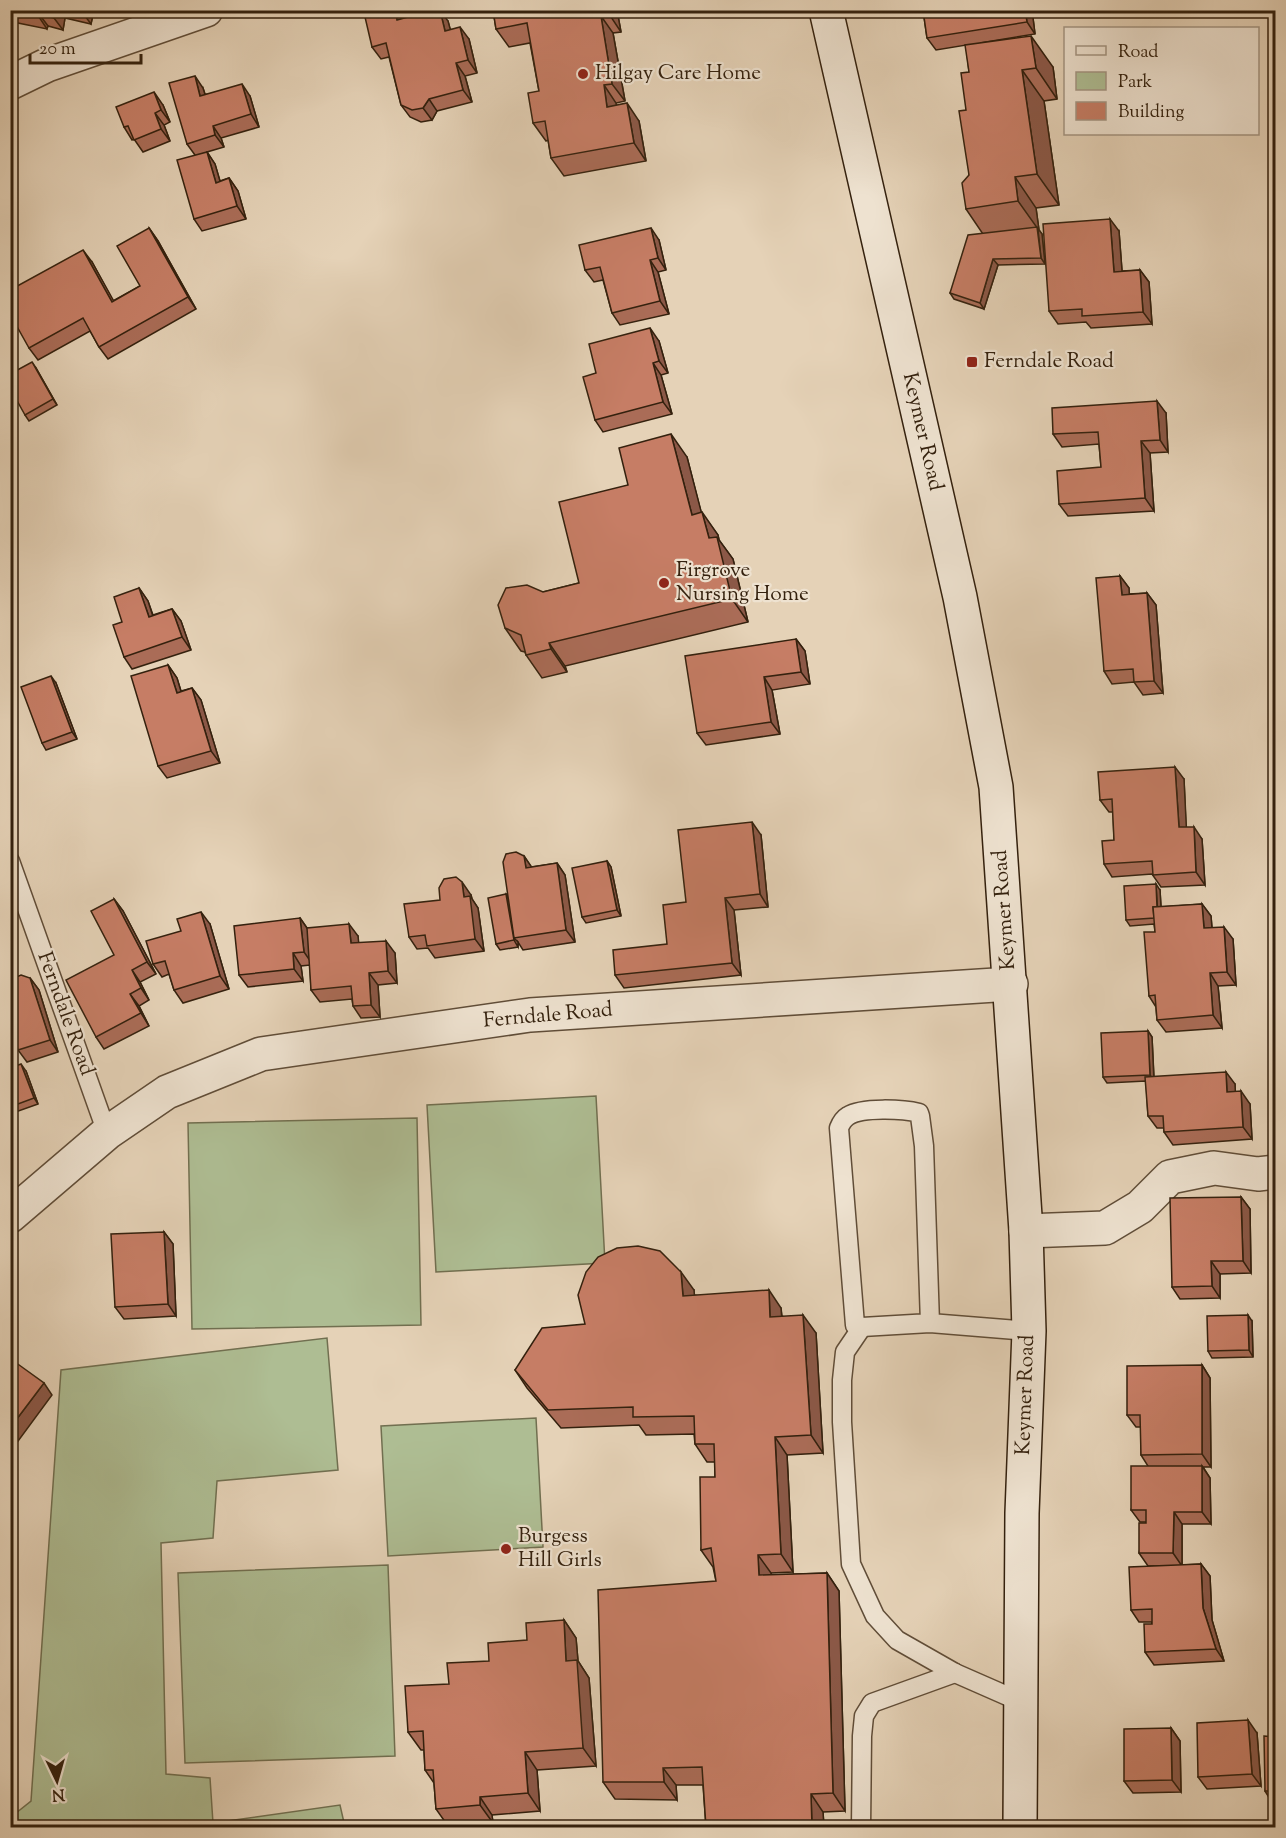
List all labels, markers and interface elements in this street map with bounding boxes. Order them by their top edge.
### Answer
scale bar [30,27,141,65]
legend [1064,27,1259,135]
text: 20 m [39,37,76,63]
text: Road [1118,40,1158,66]
place label: Hilgay Care Home [595,59,761,89]
marker: Hilgay Care Home [576,67,590,81]
text: Park [1118,70,1153,96]
text: Building [1118,100,1184,126]
place label: Ferndale Road [984,347,1114,377]
marker: Ferndale Road [965,355,979,369]
street label: Keymer Road [894,370,950,494]
place label: Firgrove Nursing Home [676,556,809,610]
marker: Firgrove Nursing Home [657,576,671,590]
street label: Keymer Road [986,849,1024,971]
street label: Ferndale Road [29,948,101,1080]
street label: Ferndale Road [482,995,614,1037]
street label: Keymer Road [1009,1334,1043,1456]
place label: Burgess Hill Girls [518,1522,602,1576]
marker: Burgess Hill Girls [499,1542,513,1556]
north arrow [27,1751,87,1811]
text: N [51,1781,65,1805]

